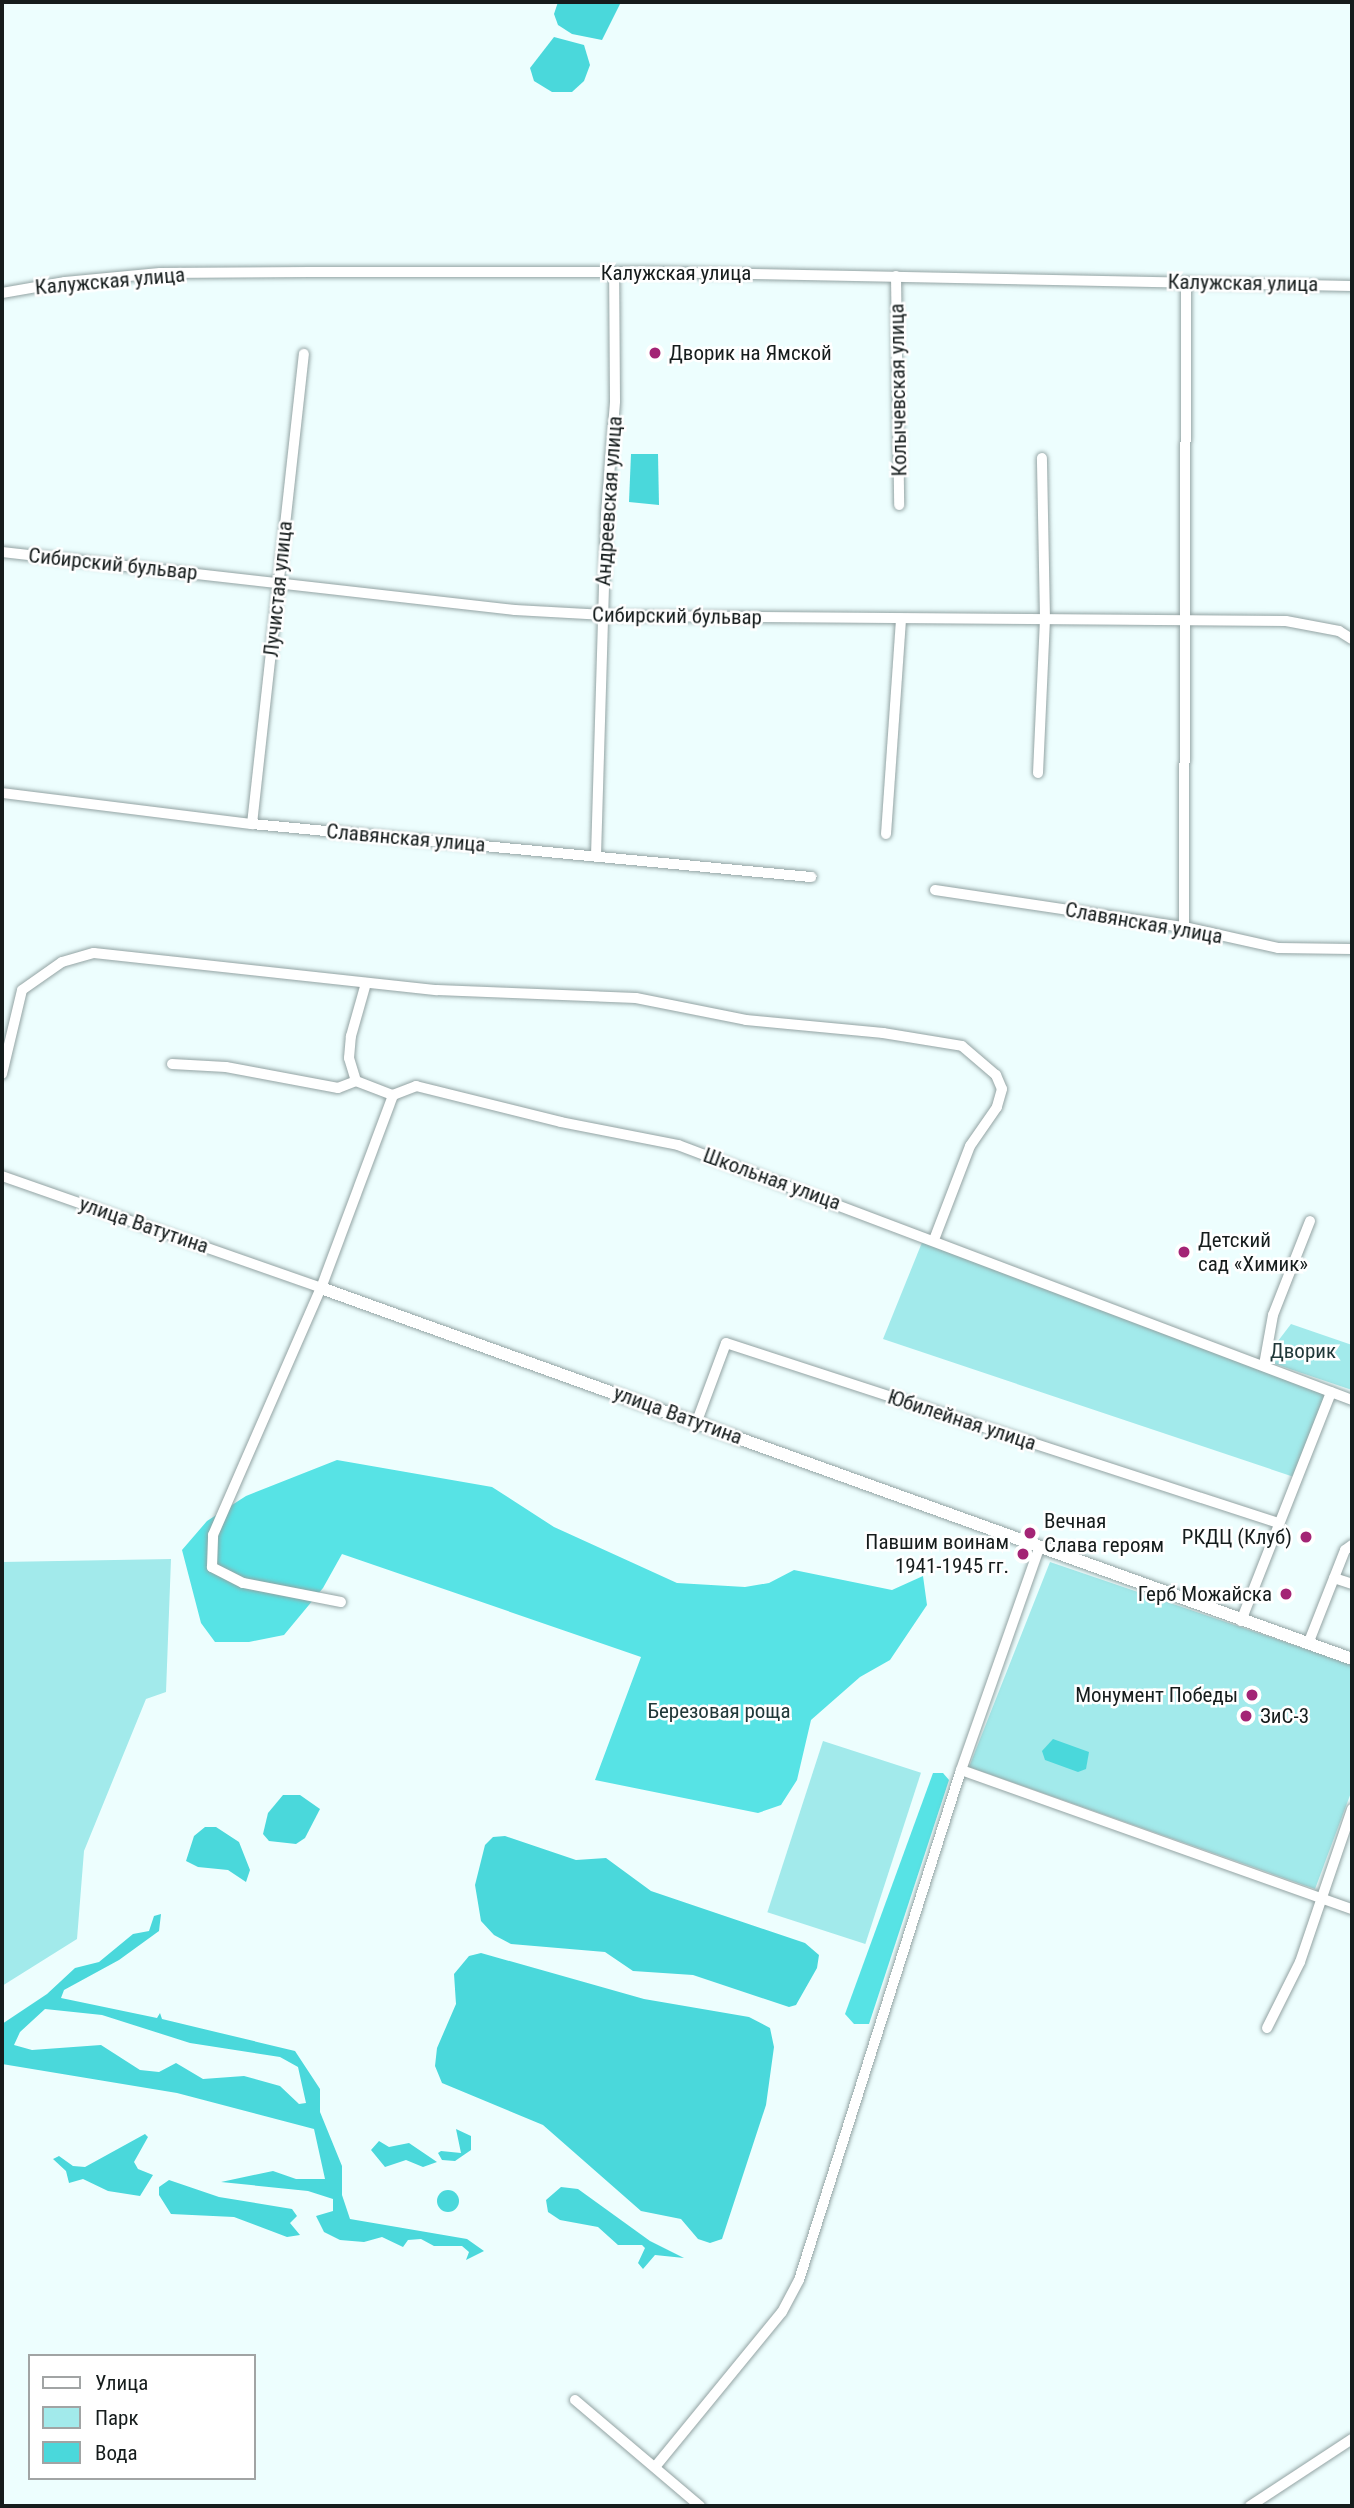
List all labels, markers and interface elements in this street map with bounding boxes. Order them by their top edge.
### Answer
street label: Калужская улица [601,260,751,286]
street label: Калужская улица [34,262,186,300]
street label: Калужская улица [1167,269,1319,297]
street label: Колычевская улица [884,303,912,477]
place label: Дворик на Ямской [669,340,832,366]
marker: Дворик на Ямской [647,345,663,361]
street label: Андреевская улица [590,415,628,587]
street label: Лучистая улица [258,520,298,658]
street label: Сибирский бульвар [27,543,199,585]
street label: Сибирский бульвар [592,602,762,630]
street label: Славянская улица [325,818,487,858]
street label: Славянская улица [1063,897,1225,949]
street label: Школьная улица [700,1142,844,1216]
street label: улица Ватутина [76,1191,212,1259]
place label: Детский сад «Химик» [1198,1227,1308,1277]
marker: Детский сад «Химик» [1176,1244,1192,1260]
park label: Дворик [1270,1338,1336,1364]
street label: улица Ватутина [610,1380,746,1450]
street label: Юбилейная улица [885,1384,1039,1456]
place label: Вечная Слава героям [1044,1508,1164,1558]
place label: РКДЦ (Клуб) [1182,1524,1292,1550]
marker: Вечная Слава героям [1022,1525,1038,1541]
place label: Павшим воинам 1941-1945 гг. [865,1529,1009,1579]
marker: РКДЦ (Клуб) [1298,1529,1314,1545]
marker: Павшим воинам 1941-1945 гг. [1015,1546,1031,1562]
place label: Герб Можайска [1138,1581,1272,1607]
marker: Герб Можайска [1278,1586,1294,1602]
place label: Монумент Победы [1075,1682,1238,1708]
marker: Монумент Победы [1244,1687,1260,1703]
park label: Березовая роща [647,1698,791,1724]
place label: ЗиС-3 [1260,1703,1309,1729]
marker: ЗиС-3 [1238,1708,1254,1724]
legend [28,2354,256,2480]
text: Улица [95,2371,148,2395]
text: Парк [95,2406,139,2430]
text: Вода [95,2441,138,2465]

